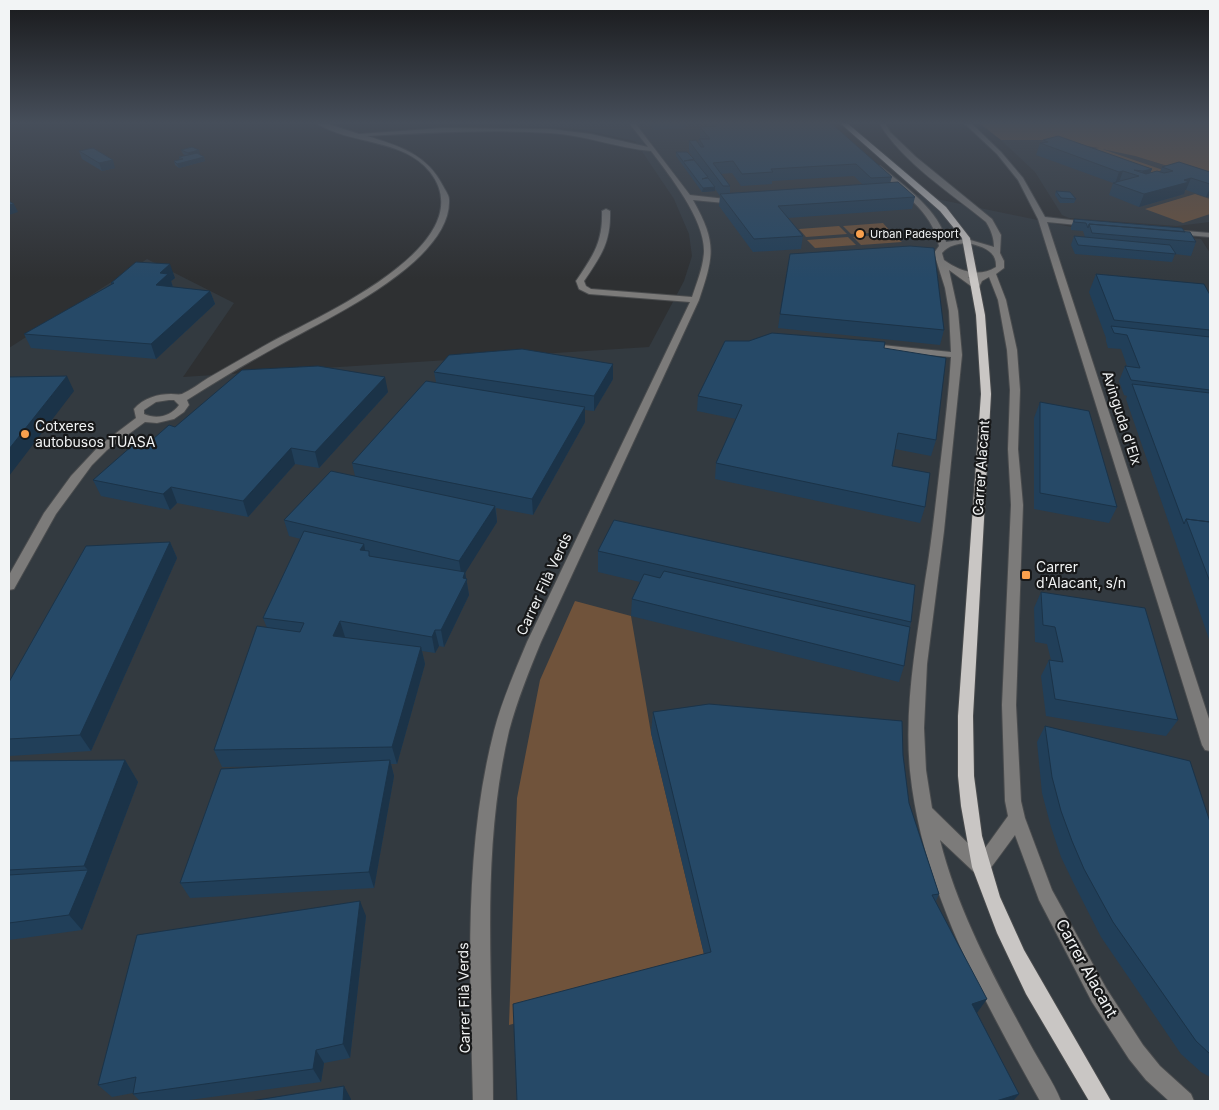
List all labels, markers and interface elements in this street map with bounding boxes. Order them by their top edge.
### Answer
place label: Urban Padesport [870,227,959,241]
marker: Urban Padesport [854,228,866,240]
street label: Avinguda d'Elx [1099,369,1146,467]
place label: Cotxeres autobusos TUASA [35,417,156,450]
street label: Carrer Alacant [969,419,992,516]
marker: Cotxeres autobusos TUASA [19,428,31,440]
street label: Carrer Filà Verds [512,530,575,638]
place label: Carrer d'Alacant, s/n [1036,558,1126,591]
marker: Carrer d'Alacant, s/n [1020,569,1032,581]
street label: Carrer Alacant [1052,915,1122,1021]
street label: Carrer Filà Verds [454,942,473,1054]

